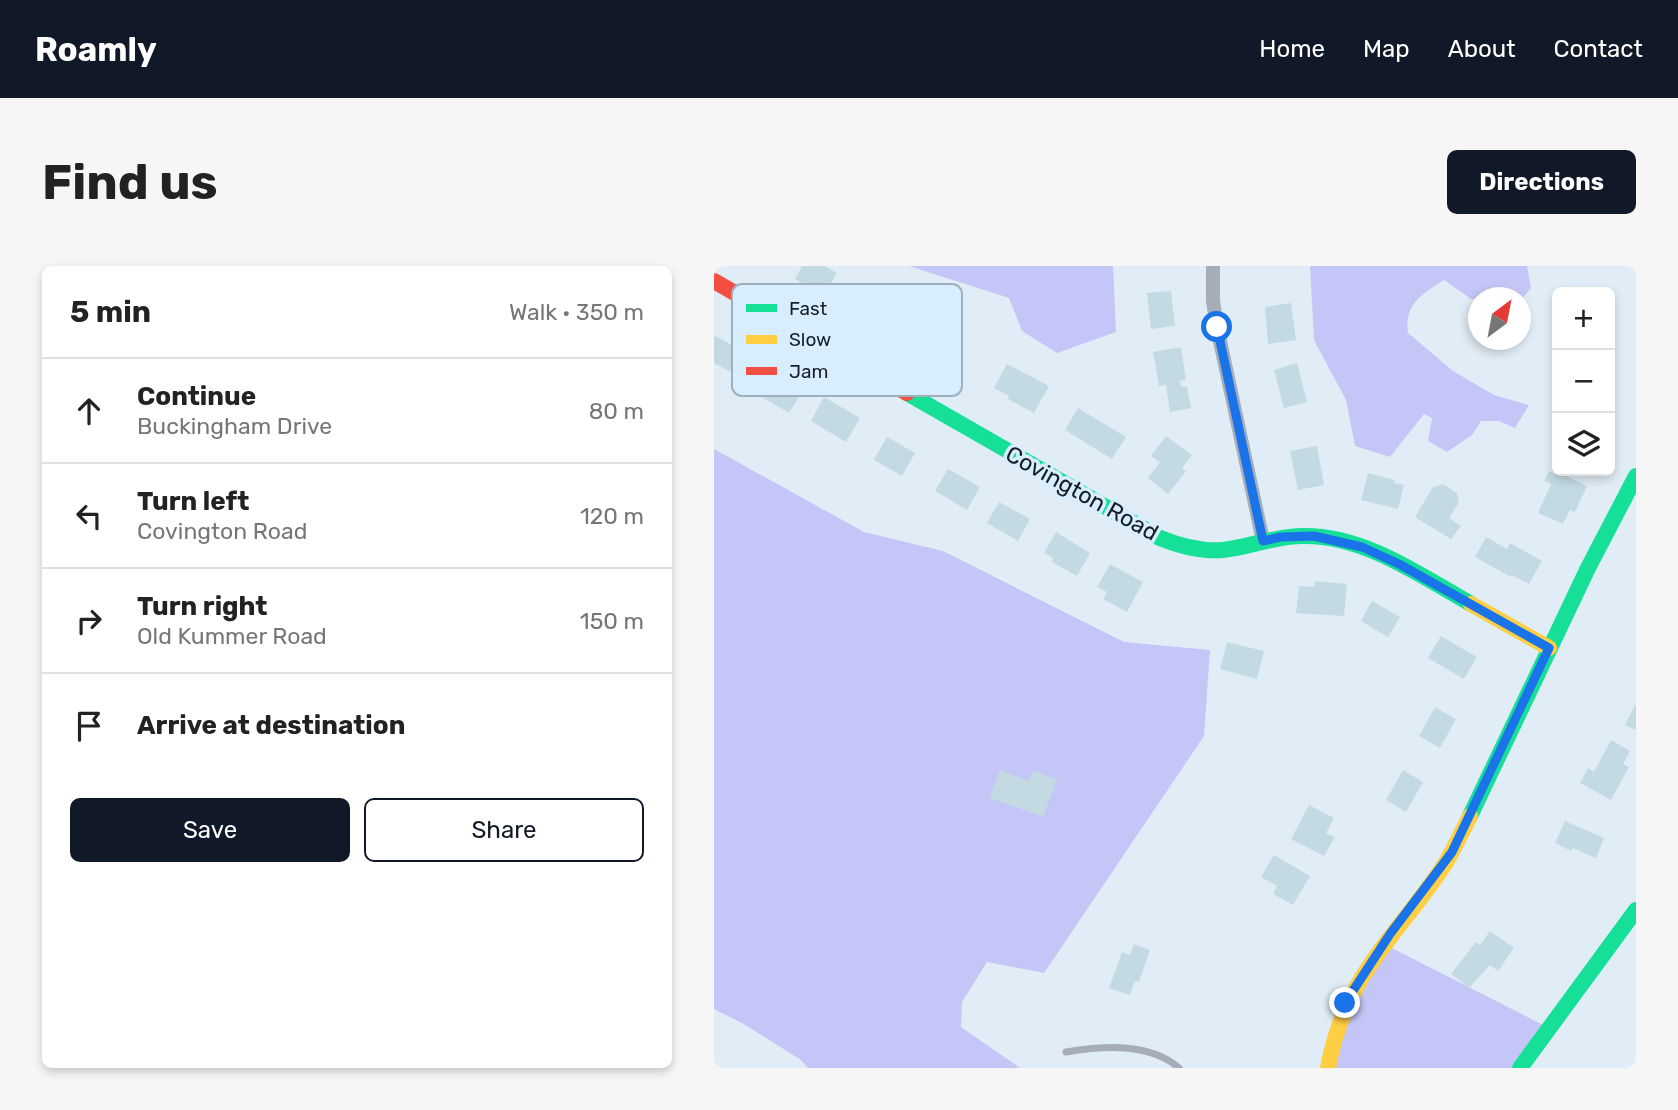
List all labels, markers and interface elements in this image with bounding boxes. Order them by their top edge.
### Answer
text: Roamly [35,30,157,69]
text: Home [1259,35,1325,63]
text: Map [1363,35,1410,63]
text: About [1448,35,1516,63]
text: Contact [1554,35,1643,63]
button: Directions [1447,150,1636,214]
text: Find us [42,153,218,211]
legend [732,284,962,396]
north arrow [1468,287,1531,350]
map controls [1552,287,1615,476]
button: + [1552,287,1615,350]
text: 5 min [70,294,151,330]
text: Fast [789,297,828,320]
text: Walk · 350 m [509,298,644,326]
route start [1201,311,1232,342]
text: Slow [789,328,831,351]
button: − [1552,350,1615,413]
text: Jam [789,360,828,383]
text: Continue [137,381,256,412]
icon: ahead [70,392,108,430]
text: 80 m [589,397,644,425]
text: Buckingham Drive [137,412,332,440]
button: layers [1552,413,1615,476]
street label: Covington Road [1001,439,1163,547]
text: Turn left [137,486,249,517]
icon: left [70,497,108,535]
text: 120 m [580,502,644,530]
text: Covington Road [137,517,307,545]
text: Turn right [137,591,267,622]
icon: right [70,602,108,640]
text: 150 m [580,607,644,635]
text: Old Kummer Road [137,622,327,650]
icon: arrive [70,707,108,745]
text: Arrive at destination [137,710,405,741]
button: Save [70,798,350,862]
button: Share [364,798,644,862]
route end [1329,987,1360,1018]

